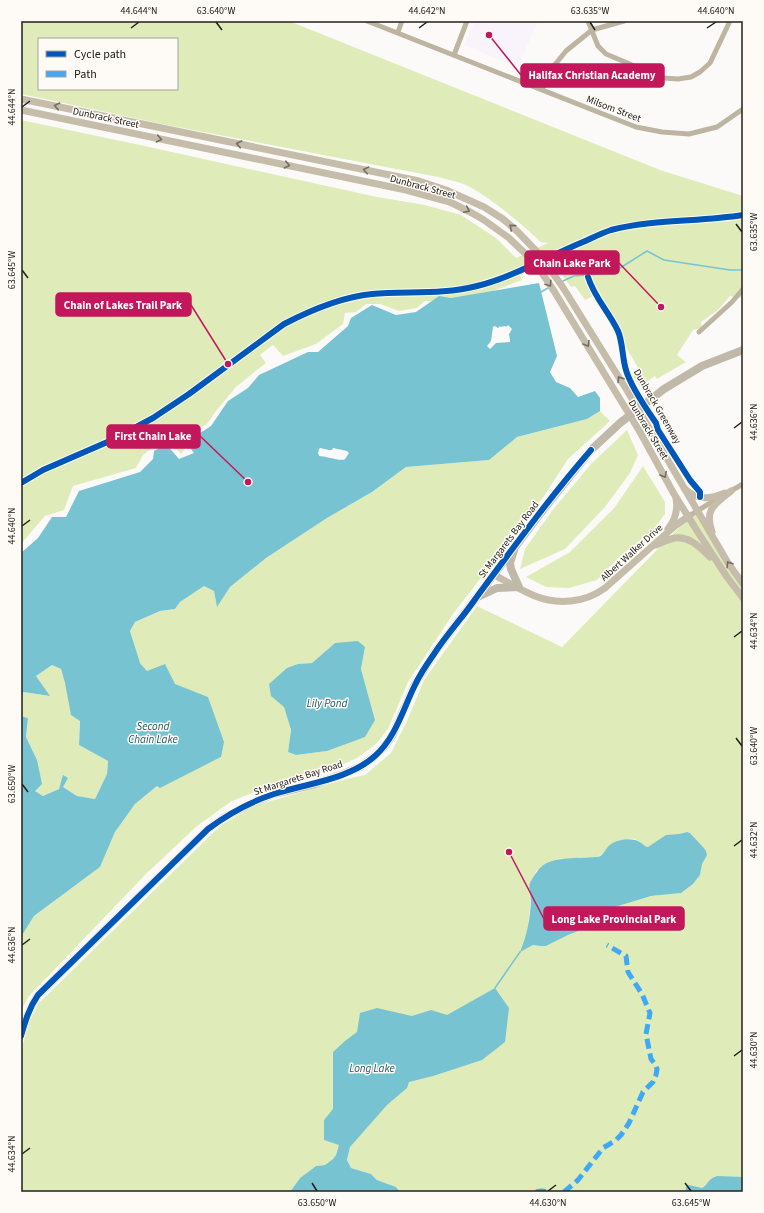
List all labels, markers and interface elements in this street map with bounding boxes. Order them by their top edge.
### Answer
text: 44.644°N [120,4,158,18]
text: 63.640°W [197,4,235,18]
text: 44.642°N [408,4,446,18]
text: 63.635°W [571,4,609,18]
text: 44.640°N [697,4,735,18]
legend [38,38,178,90]
text: Cycle path [74,46,126,63]
callout: Halifax Christian Academy [521,64,664,87]
text: Path [74,66,97,83]
text: Halifax Christian Academy [528,68,656,83]
text: 44.644°N [5,88,19,126]
street label: Milsom Street [584,92,643,126]
one-way arrow [54,103,60,111]
street label: Dunbrack Street [71,104,141,132]
one-way arrow [156,134,163,142]
one-way arrow [236,140,242,149]
one-way arrow [284,160,290,169]
one-way arrow [363,167,369,175]
street label: Dunbrack Street [388,171,458,203]
one-way arrow [462,205,470,213]
text: 63.635°W [747,213,761,251]
one-way arrow [509,224,516,231]
text: 63.645°W [5,251,19,289]
callout: Chain Lake Park [525,251,619,274]
text: Chain Lake Park [533,256,611,271]
one-way arrow [544,280,552,287]
callout: Chain of Lakes Trail Park [56,293,191,316]
text: Chain of Lakes Trail Park [64,298,182,313]
one-way arrow [582,340,589,347]
street label: Dunbrack Greenway [630,367,684,447]
one-way arrow [617,376,624,383]
street label: Dunbrack Street [625,397,672,463]
text: 44.636°N [747,403,761,441]
callout: First Chain Lake [107,425,200,448]
text: First Chain Lake [114,429,192,444]
one-way arrow [659,471,667,478]
street label: St Margarets Bay Road [475,498,542,581]
text: 44.640°N [5,507,19,545]
street label: Albert Walker Drive [597,521,666,585]
one-way arrow [726,561,733,568]
text: 44.634°N [747,612,761,650]
water label: Lily Pond [307,696,348,711]
water label: Second Chain Lake [128,719,178,747]
text: 63.640°W [747,727,761,765]
street label: St Margarets Bay Road [252,757,345,799]
text: 63.650°W [5,765,19,803]
text: 44.632°N [747,821,761,859]
callout: Long Lake Provincial Park [544,907,684,930]
text: Long Lake Provincial Park [552,912,676,927]
text: 44.636°N [5,926,19,964]
text: 44.630°N [747,1031,761,1069]
water label: Long Lake [349,1061,395,1076]
text: 44.634°N [5,1135,19,1173]
text: 63.650°W [298,1196,336,1210]
text: 44.630°N [529,1196,567,1210]
text: 63.645°W [672,1196,710,1210]

